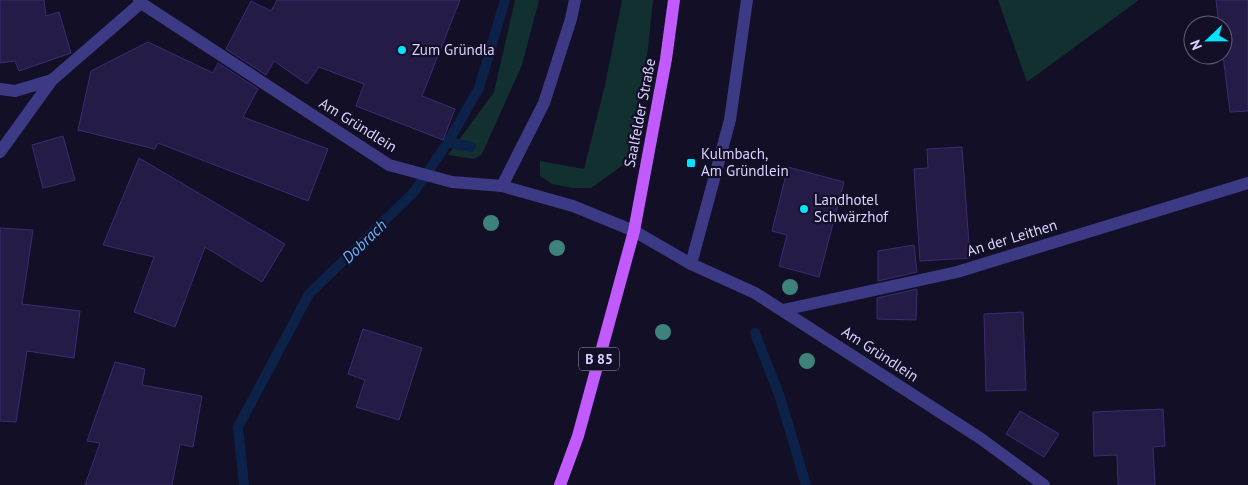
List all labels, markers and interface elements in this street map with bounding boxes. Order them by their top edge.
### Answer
north arrow [1183,15,1233,65]
text: N [1186,37,1206,53]
place label: Zum Gründla [412,40,495,59]
marker: Zum Gründla [396,44,408,56]
street label: Saalfelder Straße [620,57,659,169]
street label: Am Gründlein [316,93,401,156]
place label: Kulmbach, Am Gründlein [701,144,789,180]
marker: Kulmbach, Am Gründlein [685,157,697,169]
place label: Landhotel Schwärzhof [814,190,889,226]
marker: Landhotel Schwärzhof [798,203,810,215]
water label: Dobrach [337,215,391,267]
street label: An der Leithen [964,215,1059,260]
street label: Am Gründlein [838,322,922,385]
road number: B 85 [579,348,619,370]

